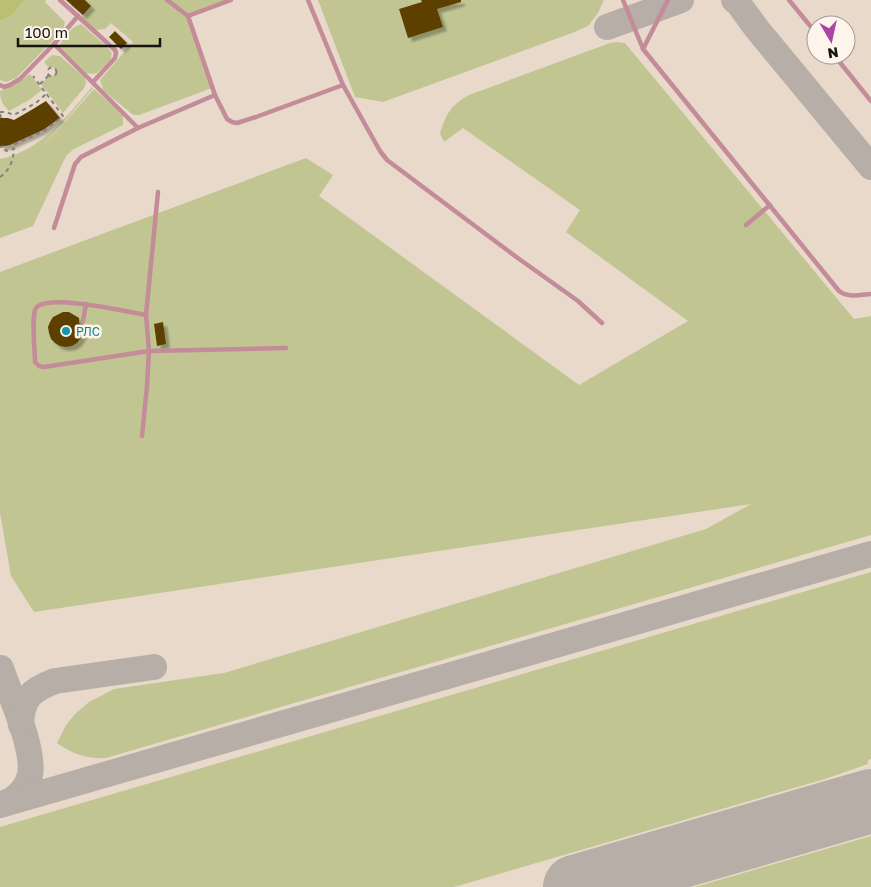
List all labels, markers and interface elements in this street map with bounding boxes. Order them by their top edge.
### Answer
scale bar [18,15,160,47]
north arrow [806,15,856,65]
text: 100 m [25,23,68,41]
text: N [827,44,840,63]
place label: РЛС [76,324,100,339]
marker: РЛС [60,325,72,337]

